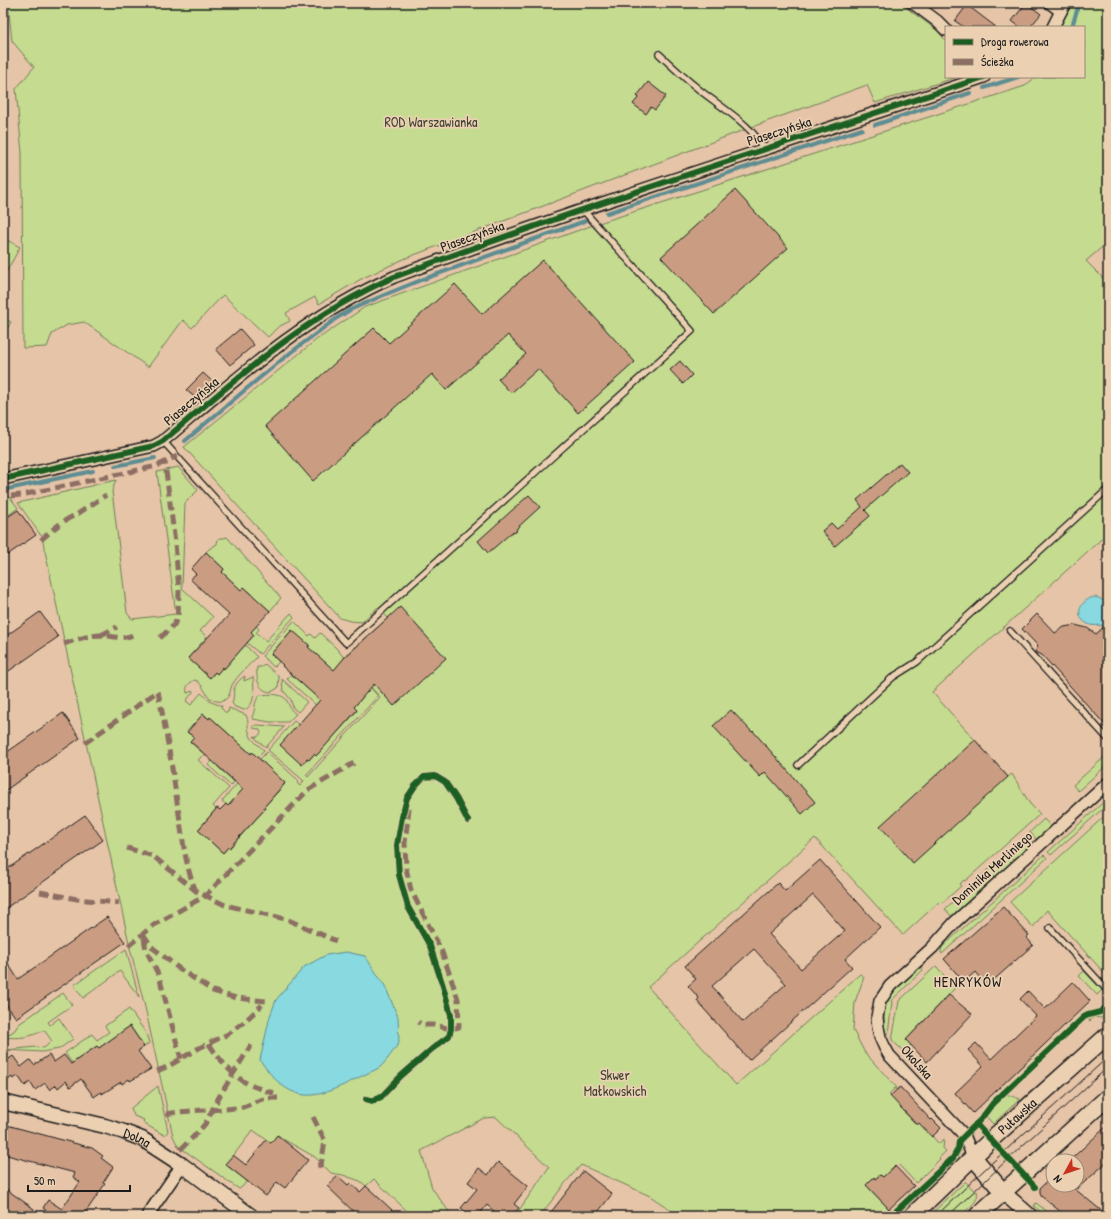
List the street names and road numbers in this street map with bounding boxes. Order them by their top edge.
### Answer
street label: Piaseczyńska [744,111,814,151]
street label: Piaseczyńska [437,215,507,257]
street label: Piaseczyńska [159,372,223,430]
street label: Dominika Merliniego [947,826,1037,910]
street label: Okolska [897,1041,938,1083]
street label: Puławska [993,1093,1041,1138]
street label: Dolna [121,1123,155,1152]

